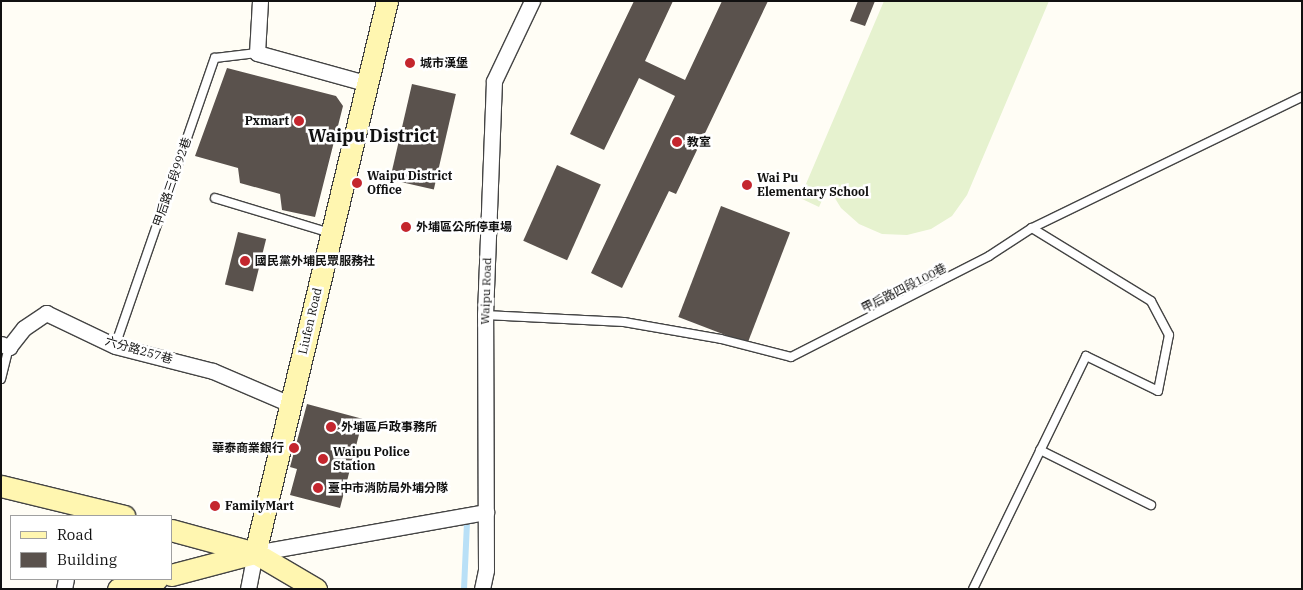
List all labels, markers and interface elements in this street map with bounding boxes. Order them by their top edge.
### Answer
place label: 城市漢堡 [420,56,468,70]
marker: 城市漢堡 [404,57,416,69]
place label: Pxmart [245,114,289,128]
marker: Pxmart [293,115,305,127]
district label: Waipu District [308,125,436,147]
street label: 甲后路三段992巷 [150,135,194,229]
place label: 教室 [687,135,711,149]
marker: 教室 [671,136,683,148]
place label: Waipu District Office [367,169,452,197]
place label: Wai Pu Elementary School [757,171,869,199]
marker: Waipu District Office [351,177,363,189]
marker: Wai Pu Elementary School [741,179,753,191]
place label: 外埔區公所停車場 [416,220,512,234]
marker: 外埔區公所停車場 [400,221,412,233]
place label: 國民黨外埔民眾服務社 [255,254,375,268]
marker: 國民黨外埔民眾服務社 [239,255,251,267]
street label: Waipu Road [478,257,494,325]
street label: 甲后路四段100巷 [859,260,949,316]
street label: Liufen Road [295,286,325,356]
street label: 六分路257巷 [104,333,174,367]
place label: 外埔區戶政事務所 [341,420,437,434]
marker: 外埔區戶政事務所 [325,421,337,433]
place label: 華泰商業銀行 [212,441,284,455]
marker: 華泰商業銀行 [288,442,300,454]
place label: Waipu Police Station [333,445,410,473]
marker: Waipu Police Station [317,453,329,465]
place label: 臺中市消防局外埔分隊 [328,481,448,495]
marker: 臺中市消防局外埔分隊 [312,482,324,494]
place label: FamilyMart [225,499,294,513]
marker: FamilyMart [209,500,221,512]
legend [10,515,172,580]
text: Road [57,525,93,544]
text: Building [57,550,117,569]

